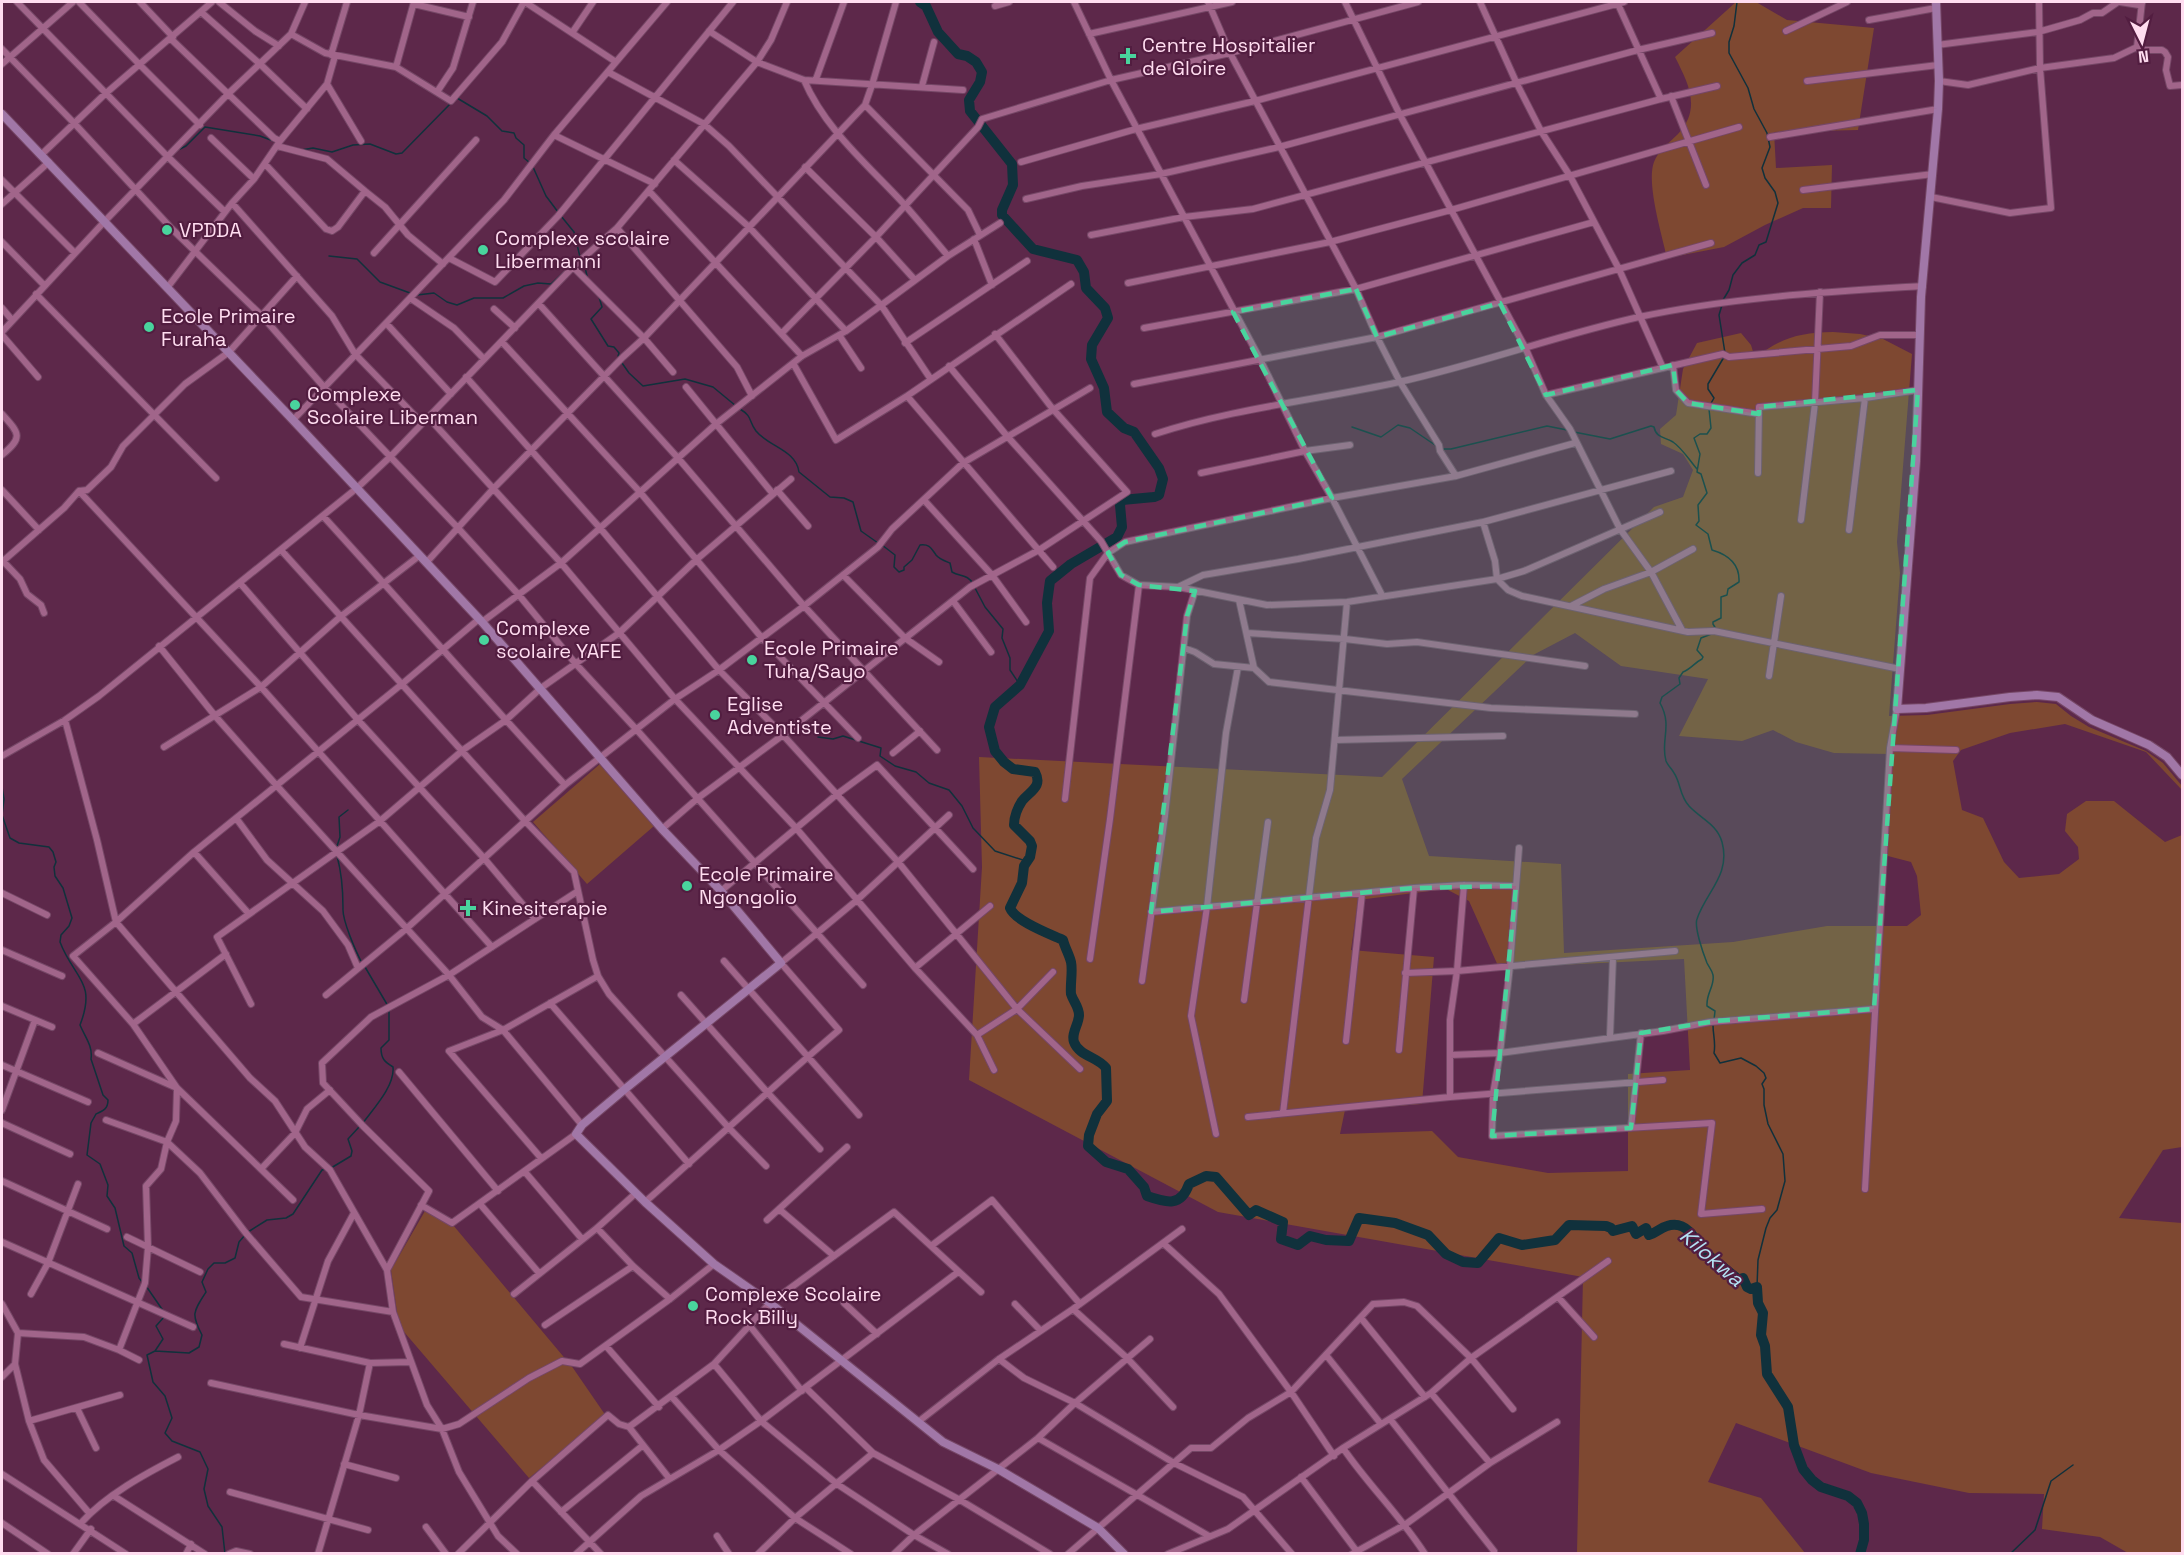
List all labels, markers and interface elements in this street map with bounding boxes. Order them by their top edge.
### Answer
north arrow [2112,12,2172,72]
place label: Centre Hospitalier de Gloire [1142,32,1316,81]
text: N [2137,45,2150,67]
marker: Centre Hospitalier de Gloire [1119,47,1137,65]
place label: VPDDA [179,217,242,243]
marker: VPDDA [160,223,174,237]
place label: Complexe scolaire Libermanni [495,225,670,274]
marker: Complexe scolaire Libermanni [476,243,490,257]
place label: Ecole Primaire Furaha [161,303,296,352]
marker: Ecole Primaire Furaha [142,320,156,334]
place label: Complexe Scolaire Liberman [307,381,478,430]
marker: Complexe Scolaire Liberman [288,398,302,412]
place label: Complexe scolaire YAFE [496,615,621,664]
marker: Complexe scolaire YAFE [477,633,491,647]
place label: Ecole Primaire Tuha/Sayo [764,635,899,684]
marker: Ecole Primaire Tuha/Sayo [745,653,759,667]
place label: Eglise Adventiste [727,691,832,740]
marker: Eglise Adventiste [708,708,722,722]
place label: Ecole Primaire Ngongolio [699,861,834,910]
marker: Ecole Primaire Ngongolio [680,879,694,893]
place label: Kinesiterapie [482,895,608,921]
marker: Kinesiterapie [459,899,477,917]
water label: Kilokwa [1674,1222,1750,1293]
place label: Complexe Scolaire Rock Billy [705,1281,881,1330]
marker: Complexe Scolaire Rock Billy [686,1299,700,1313]

